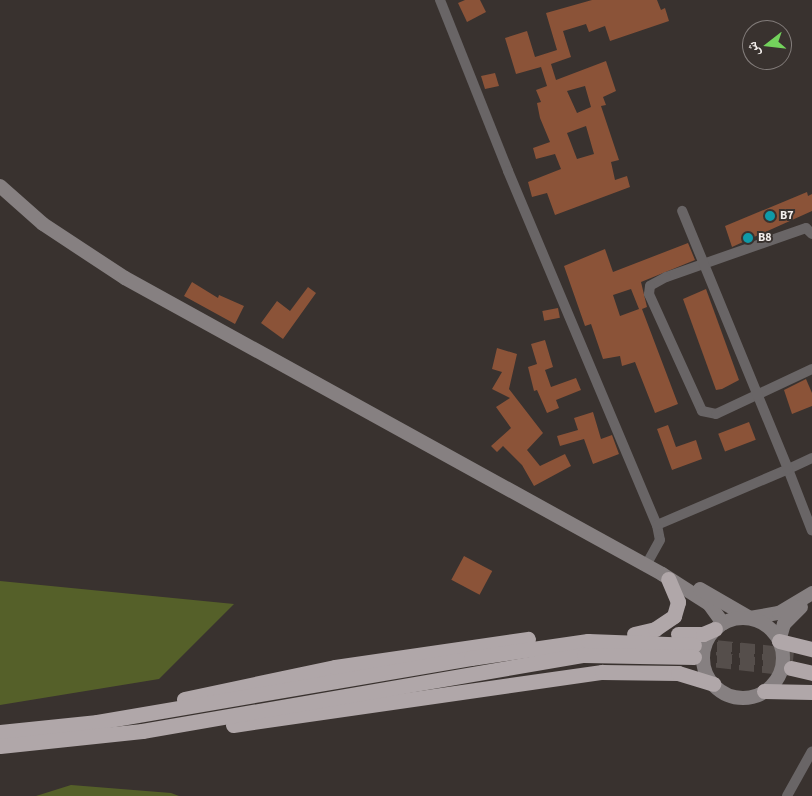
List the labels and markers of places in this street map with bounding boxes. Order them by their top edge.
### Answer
place label: B7 [780,209,794,223]
marker: B7 [764,210,776,222]
place label: B8 [758,231,772,245]
marker: B8 [742,232,754,244]

